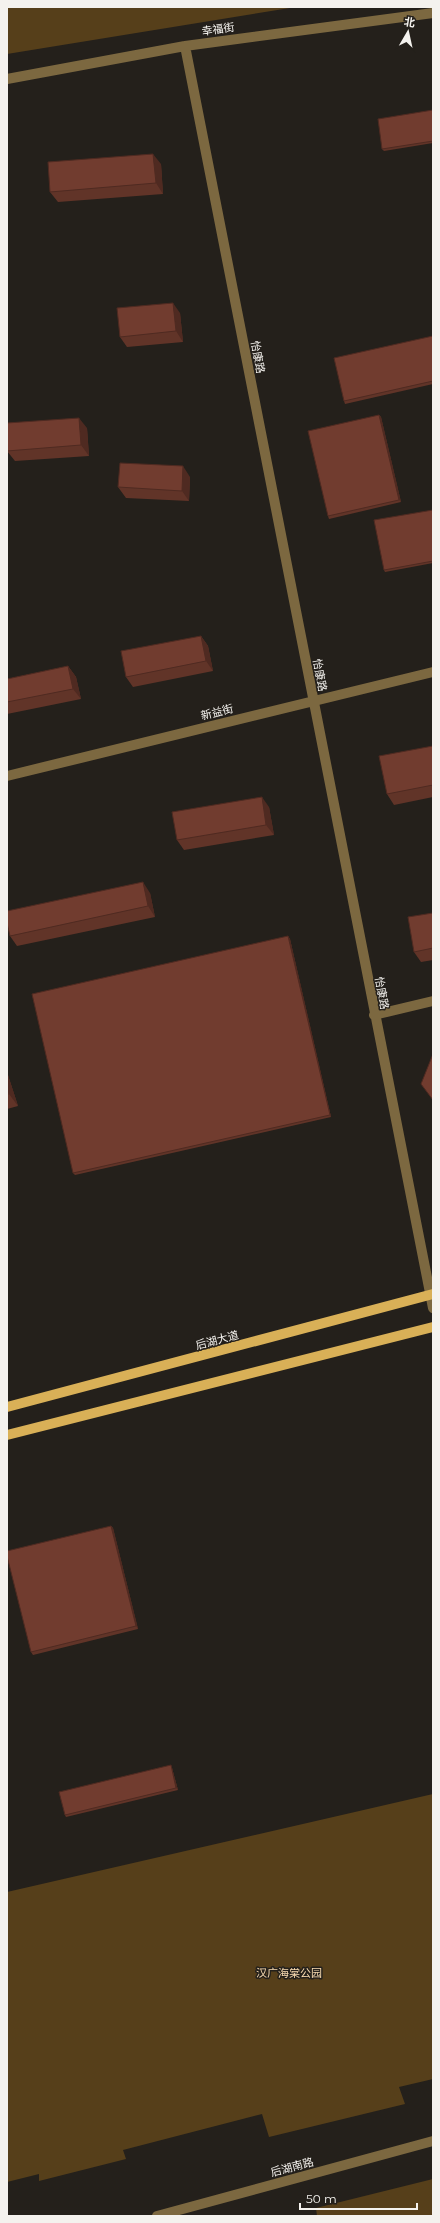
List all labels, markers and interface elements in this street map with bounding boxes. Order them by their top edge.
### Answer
north arrow [388,12,428,52]
text: 北 [403,14,416,30]
street label: 幸福街 [201,20,235,38]
street label: 怡康路 [248,339,268,375]
street label: 怡康路 [310,657,330,693]
street label: 新益街 [199,701,235,723]
street label: 怡康路 [372,975,392,1011]
street label: 后湖大道 [194,1328,240,1352]
park label: 汉广海棠公园 [256,1966,322,1980]
street label: 后湖南路 [269,2155,315,2179]
scale bar [300,2185,417,2211]
text: 50 m [306,2191,337,2206]

